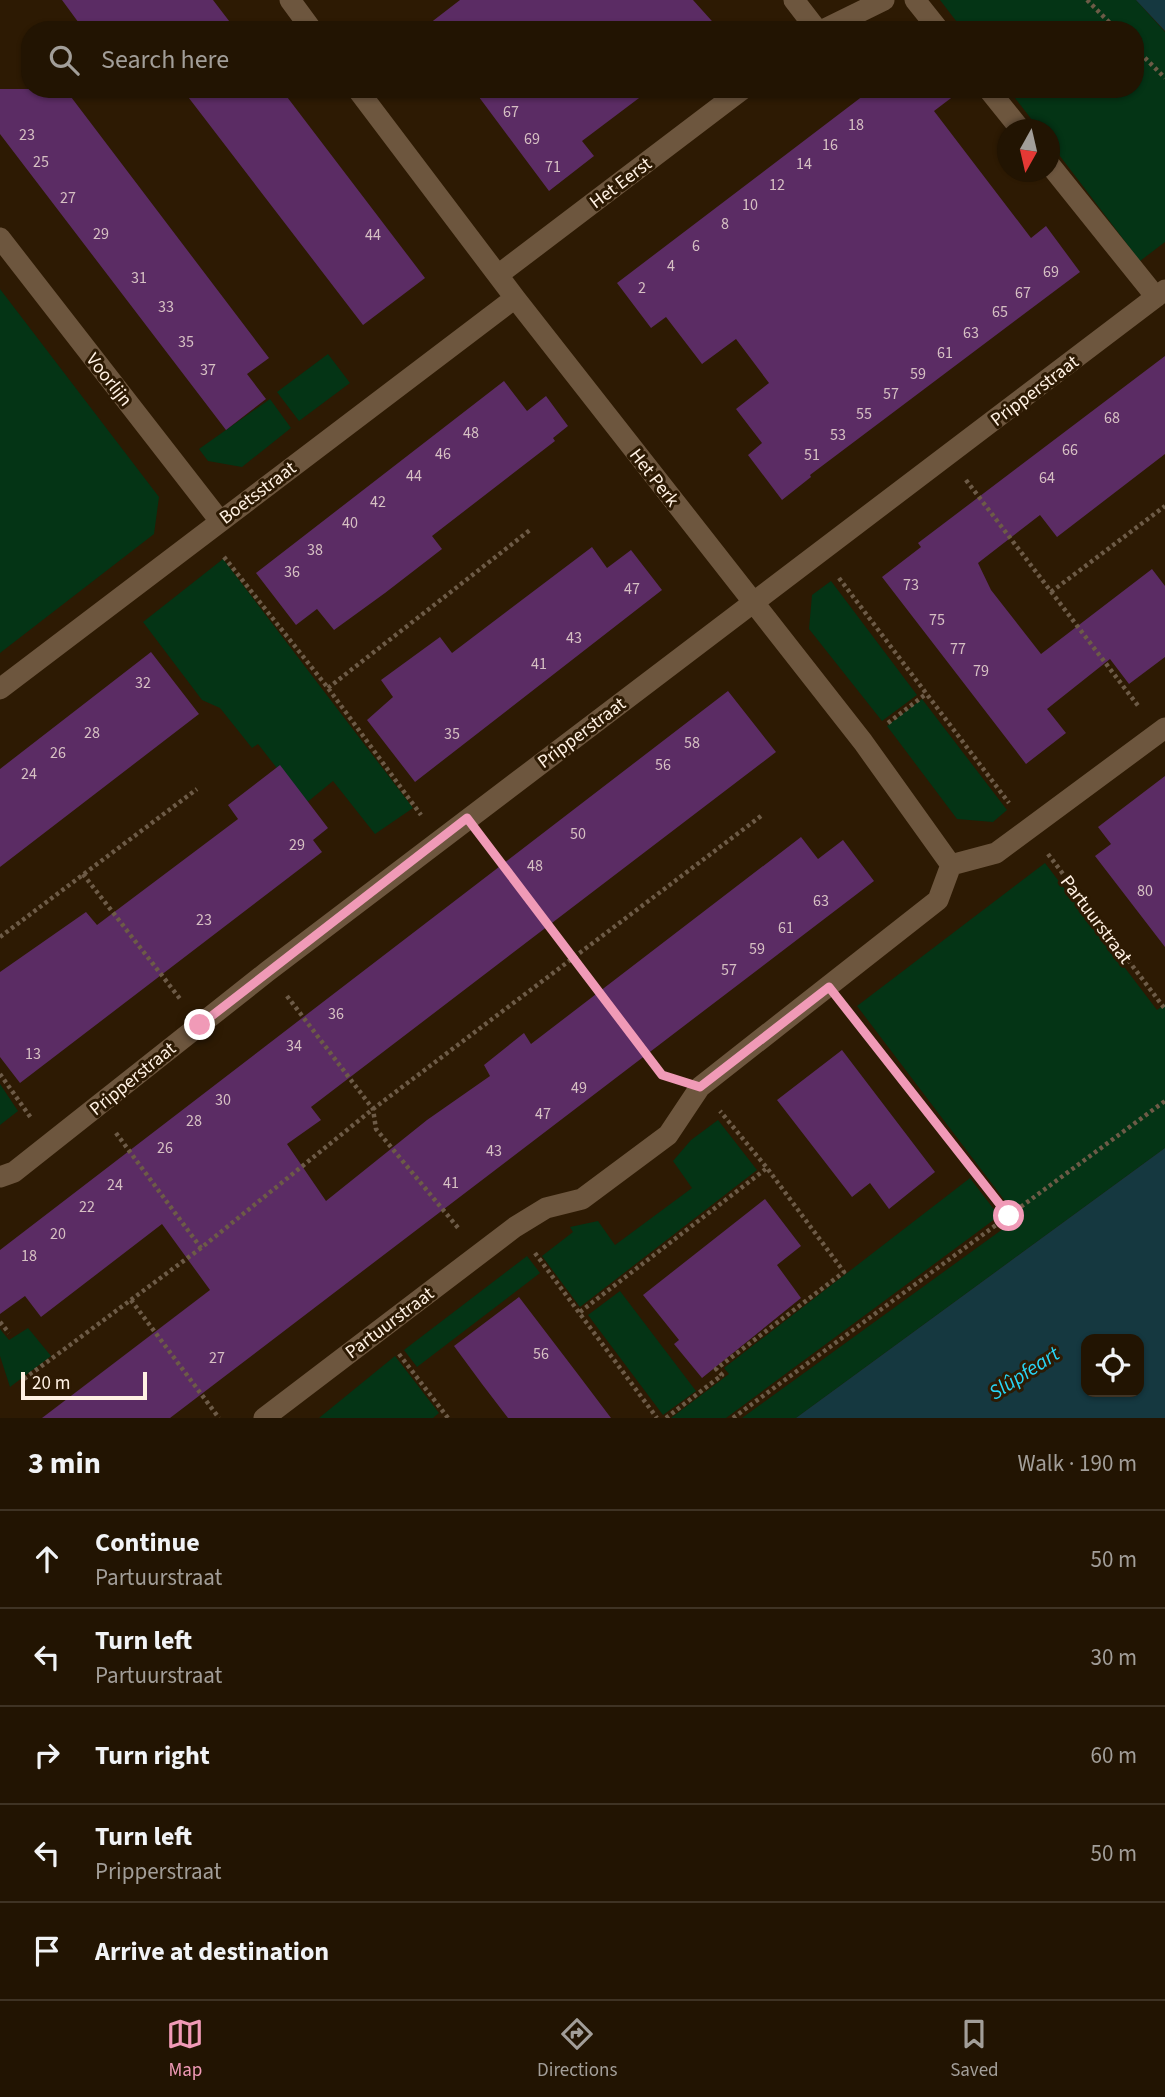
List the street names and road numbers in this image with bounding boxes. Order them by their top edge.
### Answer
street label: Het Eerst [584,151,658,216]
street label: Voorlijn [79,347,138,412]
street label: Pripperstraat [985,349,1085,433]
street label: Het Perk [622,443,686,513]
street label: Boetsstraat [214,455,303,531]
street label: Pripperstraat [532,691,632,775]
street label: Partuurstraat [1053,870,1139,970]
street label: Pripperstraat [84,1035,182,1123]
street label: Partuurstraat [340,1280,440,1366]

